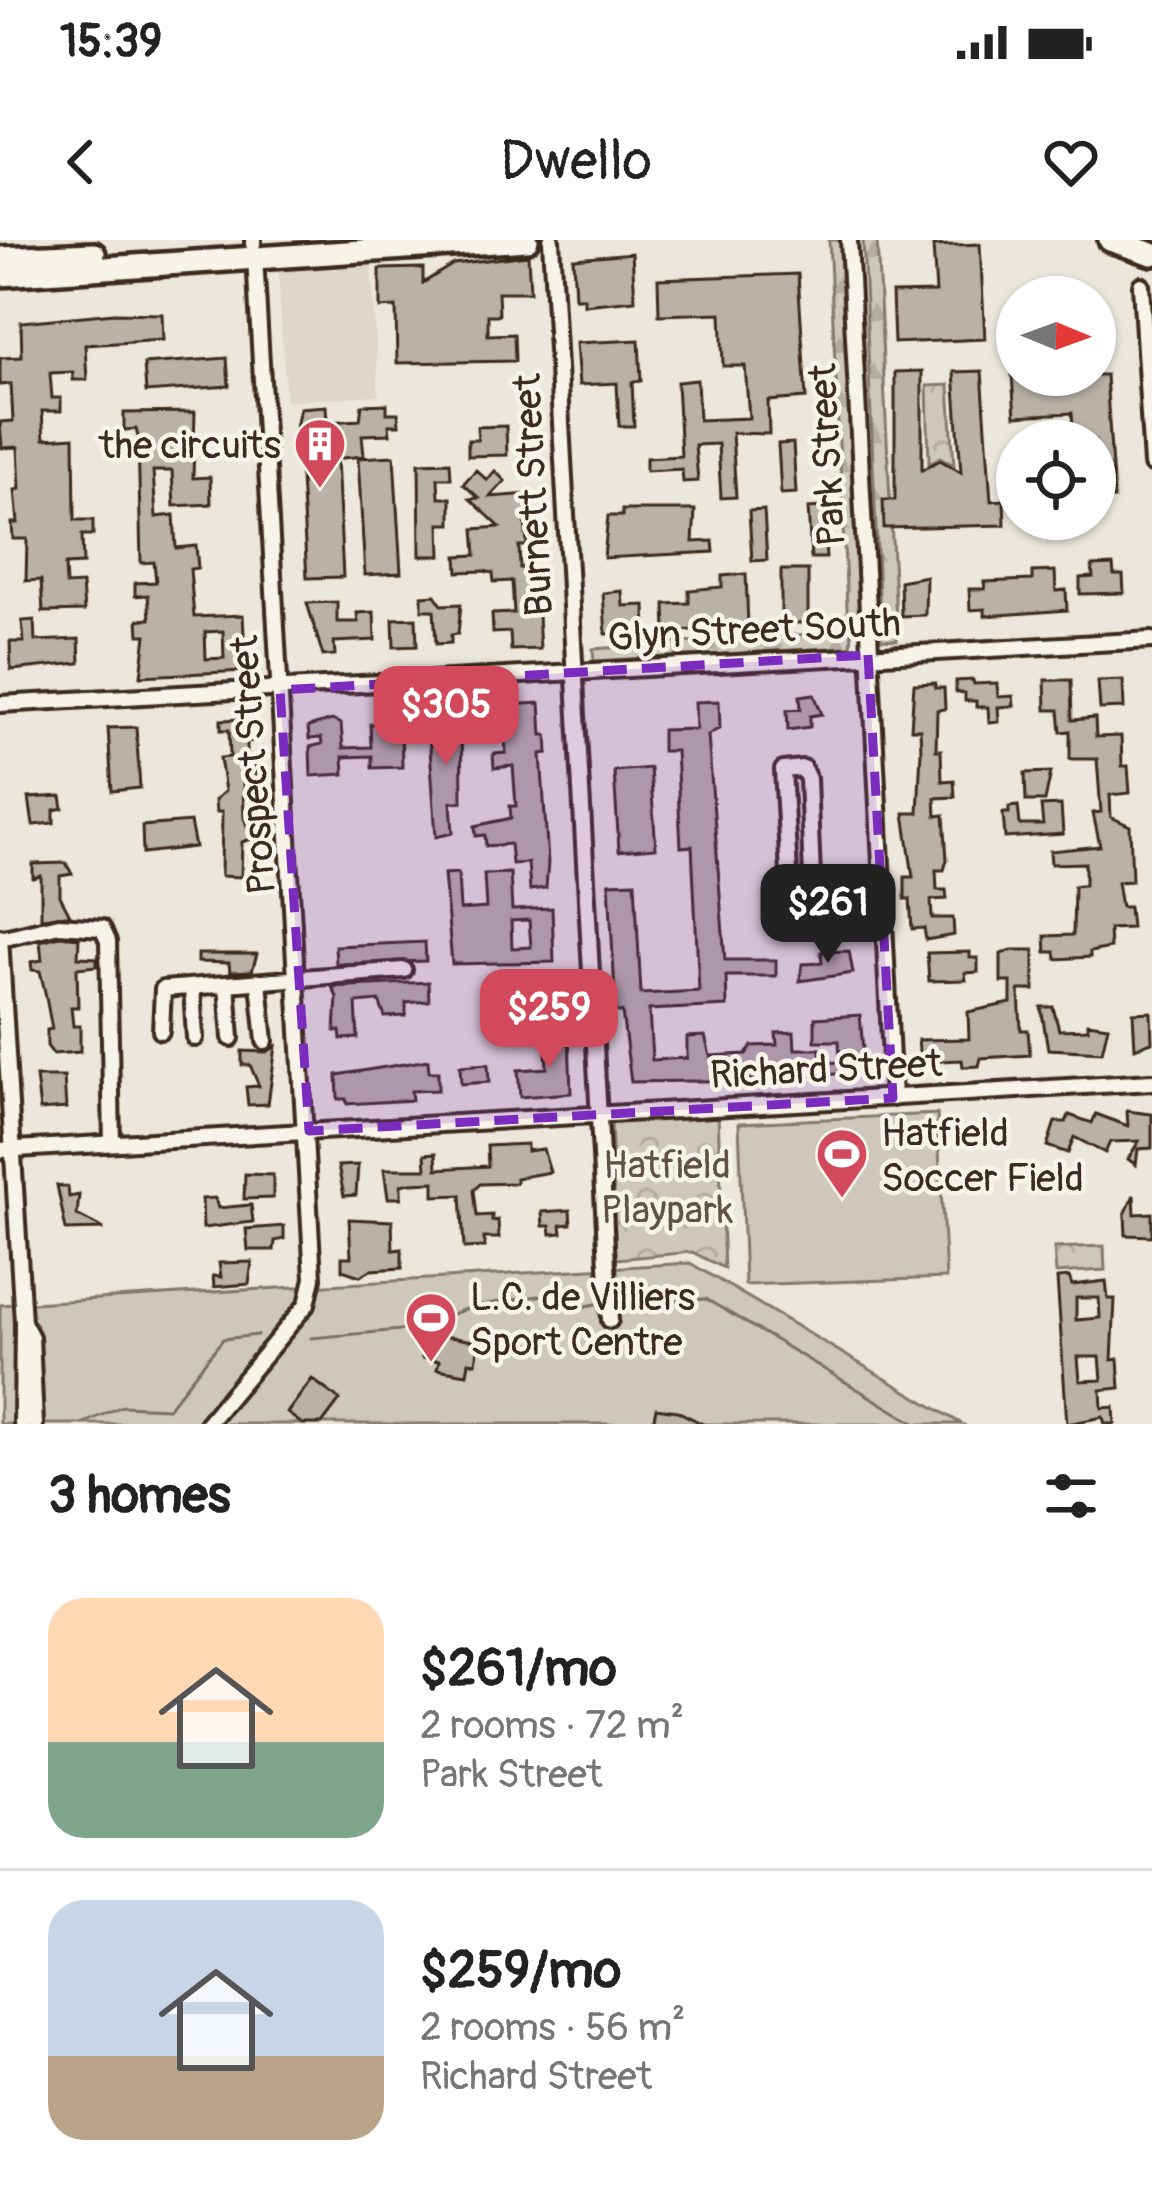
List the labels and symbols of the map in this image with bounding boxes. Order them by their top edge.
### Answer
north arrow [996,276,1116,396]
street label: Park Street [798,362,857,547]
street label: Burnett Street [503,372,564,617]
building icon: the circuits [292,416,348,490]
place label: the circuits [98,421,281,470]
street label: Glyn Street South [606,598,902,663]
street label: Prospect Street [220,633,287,896]
pin: $305 [375,666,517,768]
pin: $261 [757,864,899,966]
pin: $259 [478,969,620,1071]
street label: Richard Street [709,1039,944,1100]
place label: Hatfield Soccer Field [881,1109,1084,1203]
sports icon: Hatfield Soccer Field [814,1126,870,1200]
park label: Hatfield Playpark [601,1141,733,1235]
place label: L.C. de Villiers Sport Centre [470,1273,695,1367]
sports icon: L.C. de Villiers Sport Centre [403,1290,459,1364]

